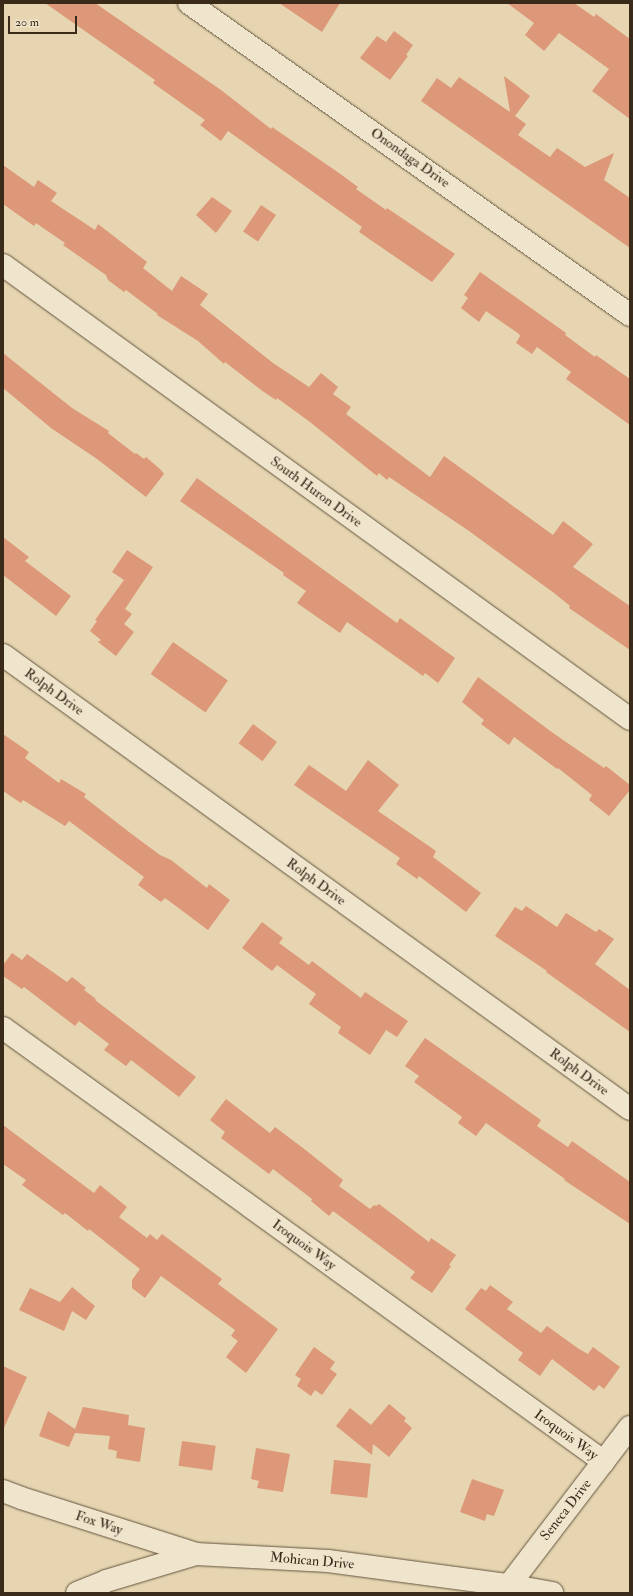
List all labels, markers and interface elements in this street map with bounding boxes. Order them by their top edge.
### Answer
scale bar [10,8,79,34]
text: 20 m [15,15,39,30]
street label: Onondaga Drive [367,125,453,191]
street label: South Huron Drive [267,453,365,531]
street label: Rolph Drive [21,665,87,719]
street label: Rolph Drive [283,855,349,909]
street label: Rolph Drive [546,1045,612,1099]
street label: Iroquois Way [269,1216,339,1274]
street label: Iroquois Way [531,1406,601,1464]
street label: Seneca Drive [537,1476,595,1544]
street label: Fox Way [73,1507,125,1539]
street label: Mohican Drive [269,1549,355,1573]

